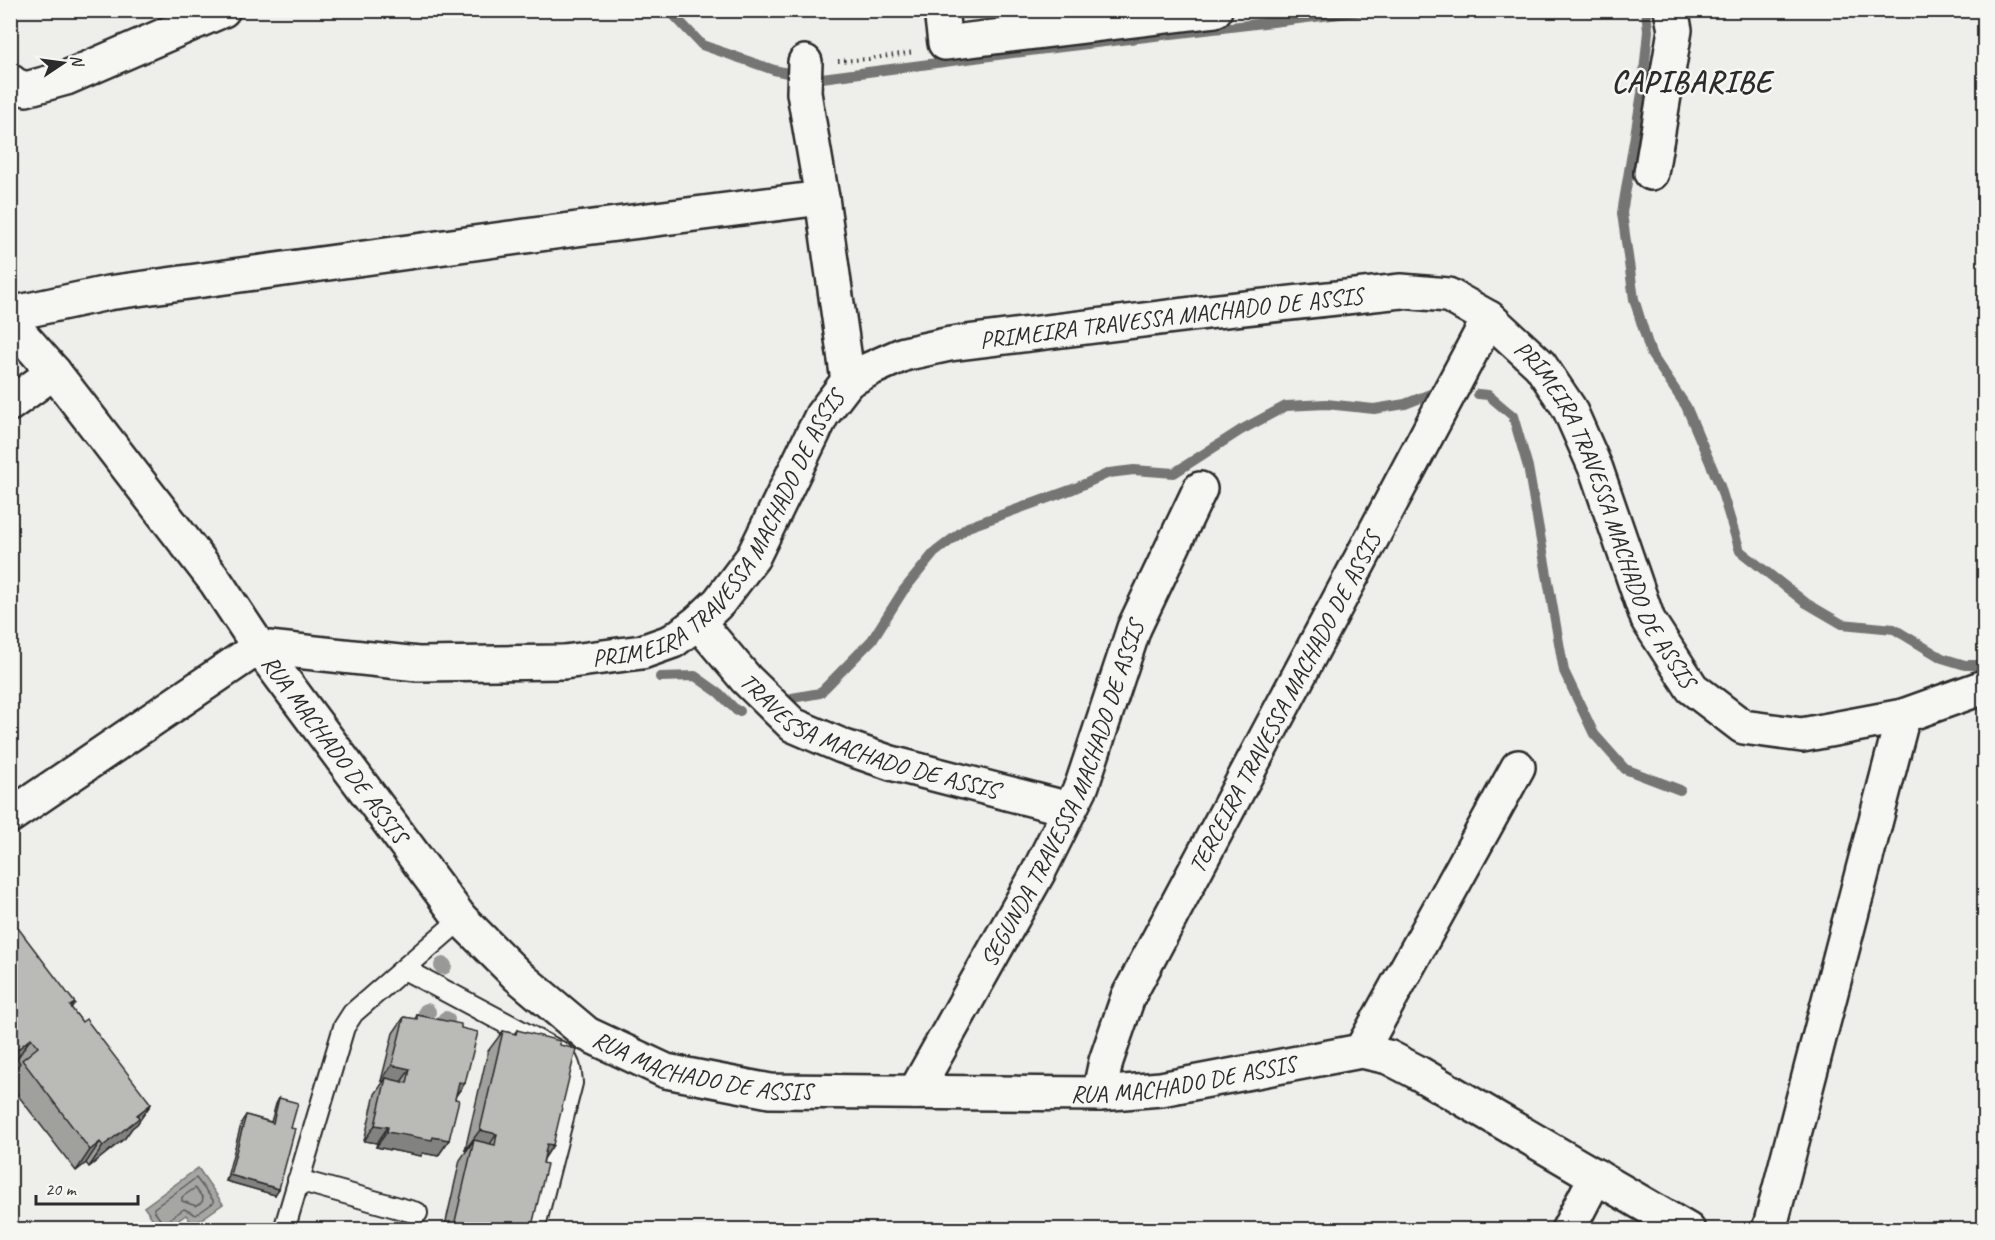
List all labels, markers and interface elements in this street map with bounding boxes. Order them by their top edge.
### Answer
north arrow [33,33,93,93]
text: N [66,53,88,70]
district label: CAPIBARIBE [1612,63,1775,101]
street label: PRIMEIRA TRAVESSA MACHADO DE ASSIS [978,280,1368,355]
street label: PRIMEIRA TRAVESSA MACHADO DE ASSIS [1508,334,1705,696]
street label: PRIMEIRA TRAVESSA MACHADO DE ASSIS [590,381,853,673]
street label: TERCEIRA TRAVESSA MACHADO DE ASSIS [1182,524,1389,878]
street label: SEGUNDA TRAVESSA MACHADO DE ASSIS [974,612,1152,972]
street label: RUA MACHADO DE ASSIS [255,649,417,852]
street label: TRAVESSA MACHADO DE ASSIS [734,666,1006,806]
street label: RUA MACHADO DE ASSIS [588,1024,816,1106]
street label: RUA MACHADO DE ASSIS [1071,1048,1302,1109]
scale bar [36,1168,138,1206]
text: 20 m [45,1178,78,1200]

